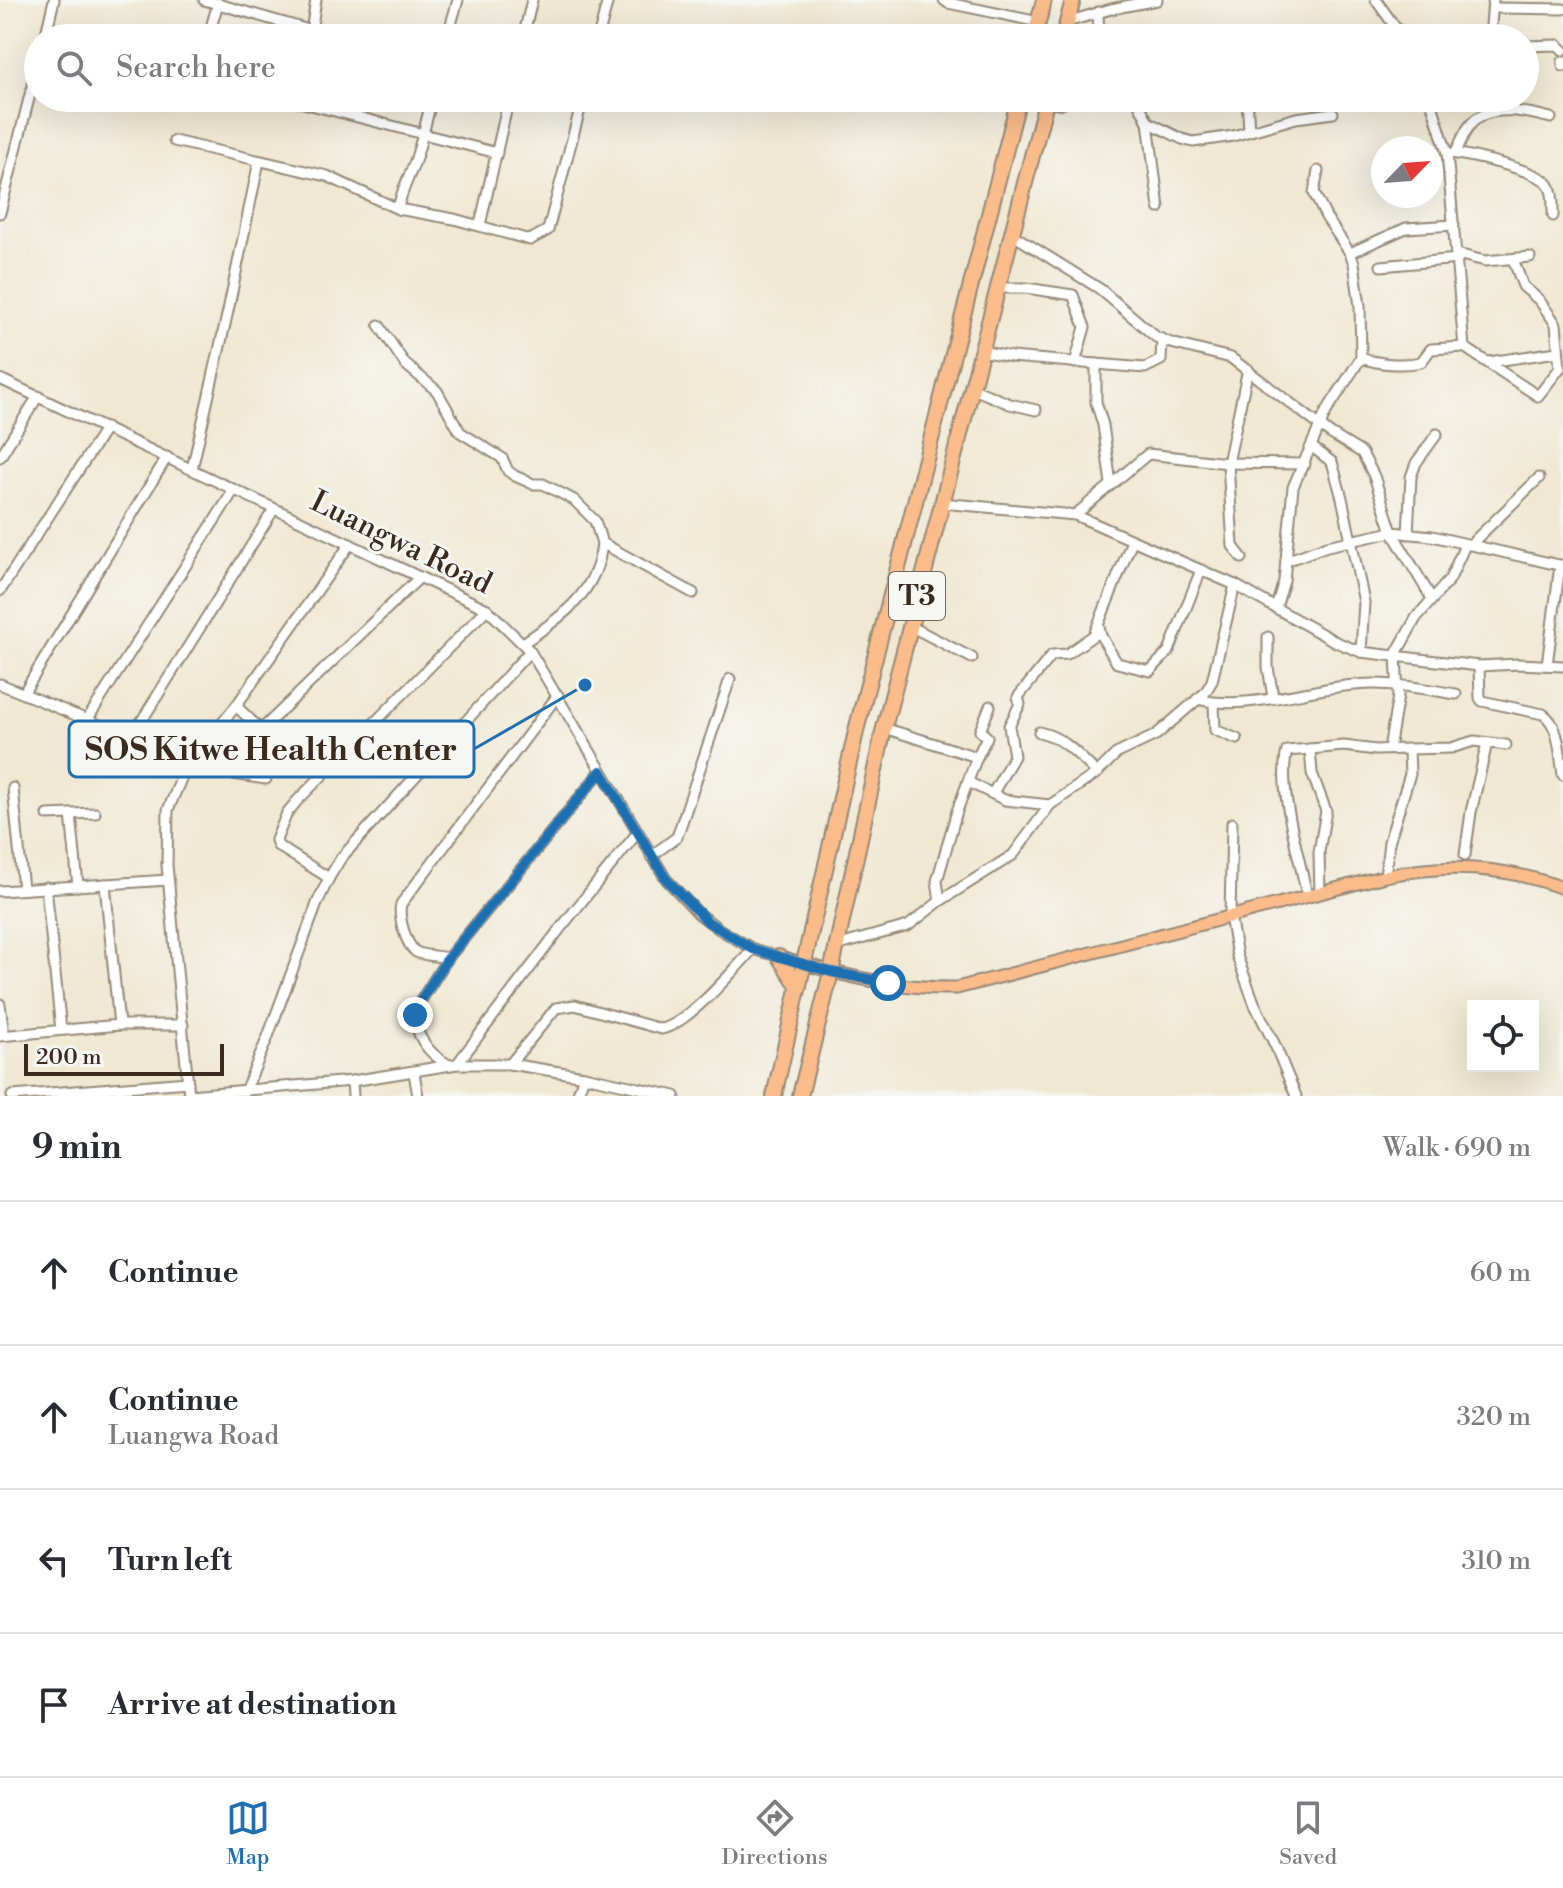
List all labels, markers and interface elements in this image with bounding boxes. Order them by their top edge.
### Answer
search box [24,24,1539,112]
icon: search [52,46,96,90]
text: Search here [116,49,276,87]
north arrow [1371,136,1443,208]
street label: Luangwa Road [304,483,498,603]
road number: T3 [889,572,945,620]
callout: SOS Kitwe Health Center [69,721,474,777]
text: SOS Kitwe Health Center [85,730,457,770]
route start [870,965,906,1001]
route end [397,997,433,1033]
map controls [1467,1000,1539,1072]
button: locate [1467,1000,1539,1072]
scale bar [24,1040,224,1076]
text: 200 m [36,1044,102,1071]
text: 9 min [32,1127,122,1169]
text: Walk · 690 m [1383,1132,1531,1164]
icon: ahead [32,1251,76,1295]
text: Continue [108,1254,239,1292]
text: 60 m [1470,1257,1531,1289]
text: Continue [108,1382,239,1420]
icon: ahead [32,1395,76,1439]
text: 320 m [1456,1401,1531,1433]
text: Luangwa Road [108,1420,279,1452]
icon: left [32,1539,76,1583]
text: Turn left [108,1542,232,1580]
text: 310 m [1462,1545,1531,1577]
icon: arrive [32,1683,76,1727]
text: Arrive at destination [108,1686,397,1724]
tab: Map [226,1796,270,1871]
tab: Directions [722,1796,828,1871]
tab: Saved [1279,1796,1337,1871]

